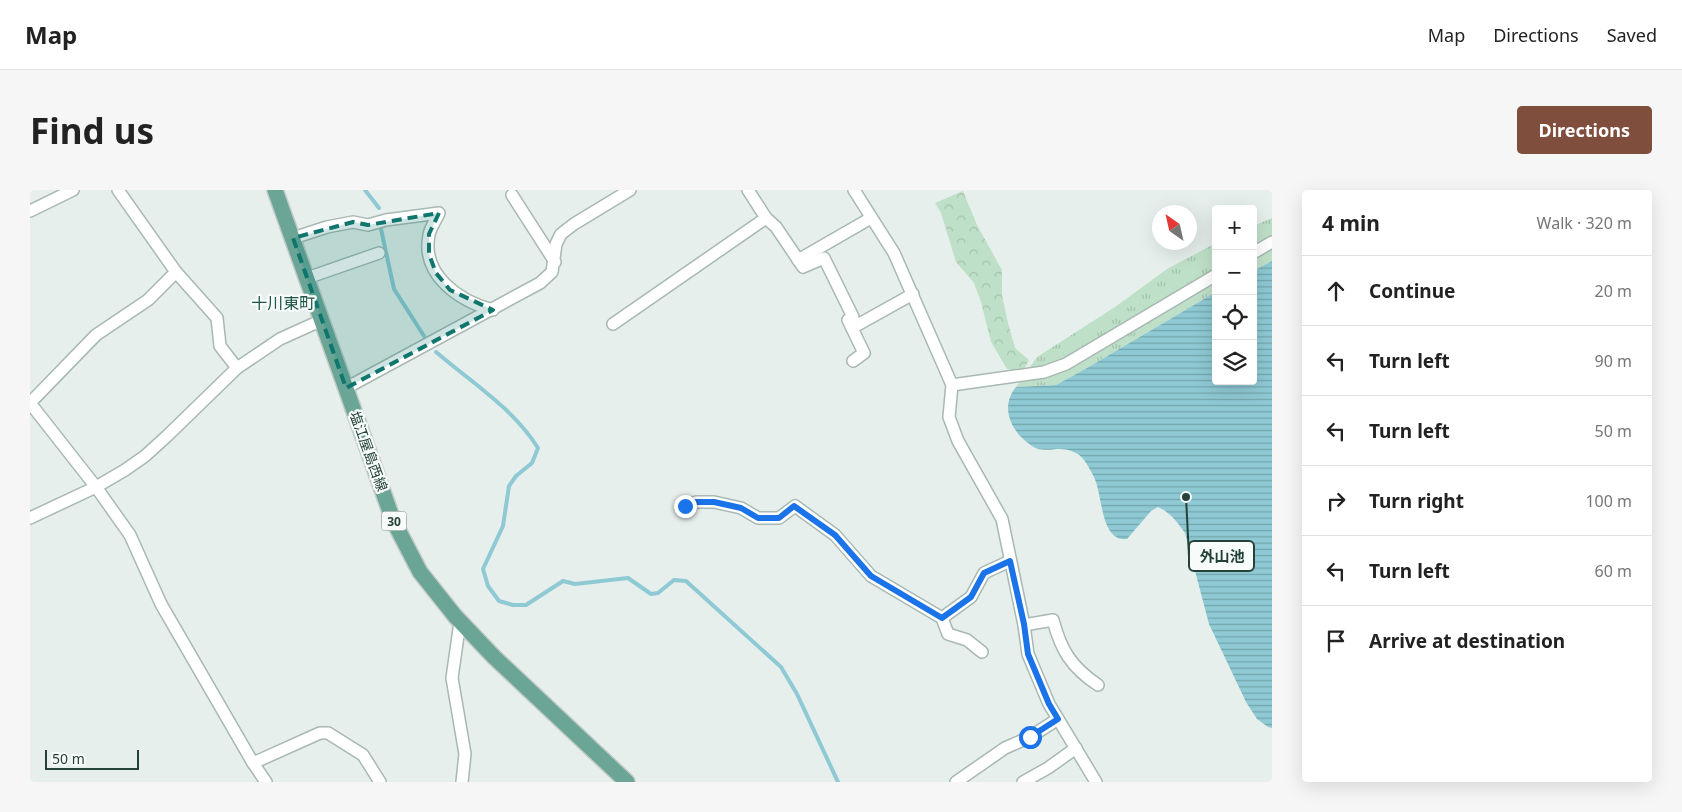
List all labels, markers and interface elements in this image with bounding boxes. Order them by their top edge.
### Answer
text: Map [25,18,77,51]
text: Map [1428,23,1465,47]
text: Directions [1493,23,1579,47]
text: Saved [1607,23,1657,47]
button: Directions [1517,106,1652,154]
text: Find us [30,107,154,154]
north arrow [1152,205,1197,250]
map controls [1212,205,1257,385]
button: + [1212,205,1257,250]
text: 4 min [1322,209,1380,237]
text: Walk · 320 m [1537,212,1632,234]
button: − [1212,250,1257,295]
icon: ahead [1322,277,1350,305]
text: Continue [1369,278,1455,304]
text: 20 m [1595,280,1632,302]
district label: 十川東町 [251,292,315,314]
button: locate [1212,295,1257,340]
button: layers [1212,340,1257,385]
icon: left [1322,347,1350,375]
text: Turn left [1369,348,1450,374]
text: 90 m [1595,350,1632,372]
street label: 塩江屋島西線 [346,408,392,494]
icon: left [1322,417,1350,445]
text: Turn left [1369,418,1450,444]
text: 50 m [1595,420,1632,442]
icon: right [1322,487,1350,515]
text: Turn right [1369,488,1464,514]
text: 100 m [1585,490,1632,512]
route end [674,495,697,518]
road number: 30 [382,512,406,531]
callout: 外山池 [1189,541,1254,571]
text: 外山池 [1199,546,1245,566]
icon: left [1322,557,1350,585]
text: Turn left [1369,558,1450,584]
text: 60 m [1595,560,1632,582]
icon: arrive [1322,627,1350,655]
text: Arrive at destination [1369,628,1565,654]
route start [1019,726,1042,749]
scale bar [45,747,139,770]
text: 50 m [52,749,85,768]

